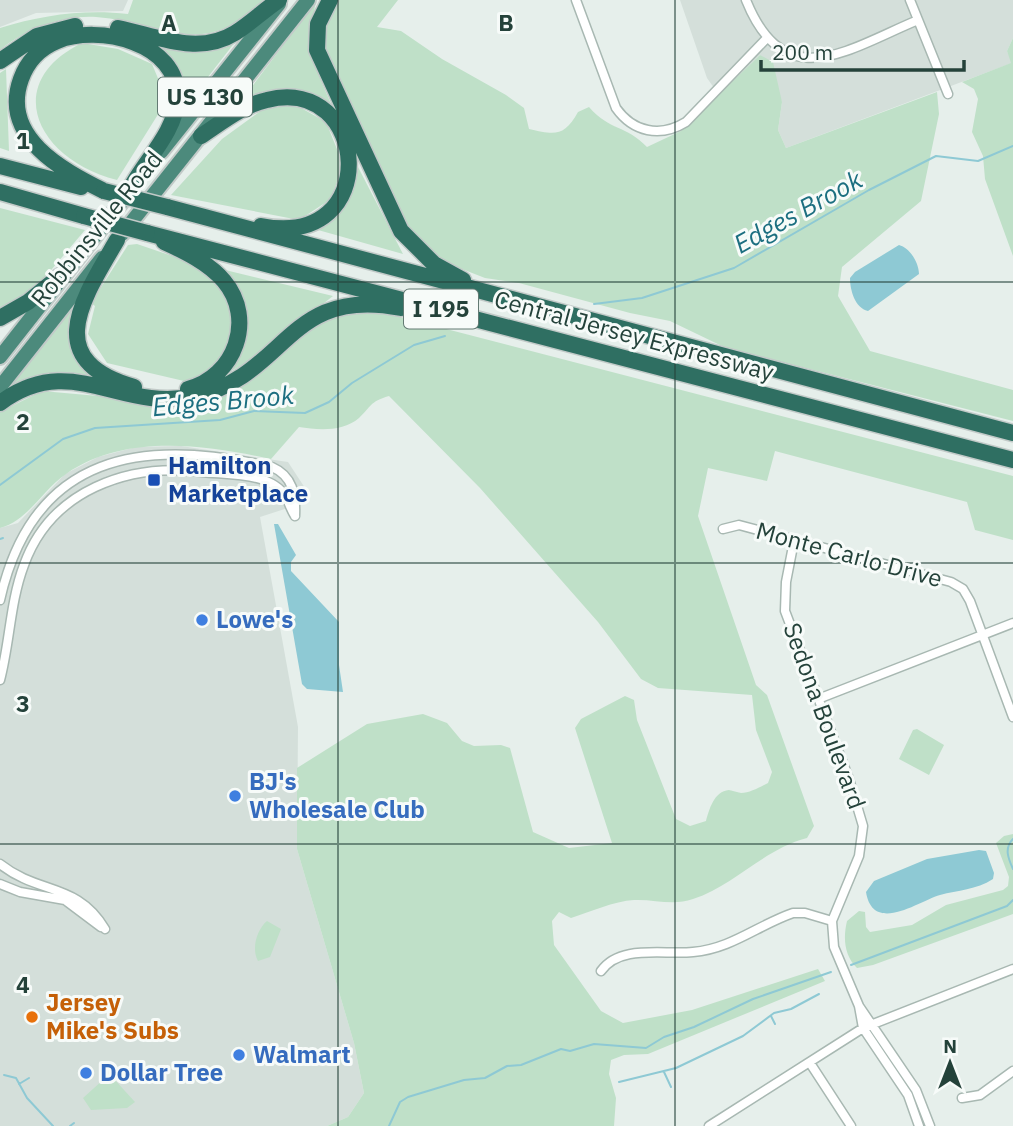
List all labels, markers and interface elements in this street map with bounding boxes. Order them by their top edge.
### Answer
text: A [161,7,177,37]
text: B [498,7,514,37]
scale bar [761,28,964,72]
text: 200 m [772,38,833,66]
road number: US 130 [158,78,252,116]
text: 1 [16,125,30,155]
street label: Robbinsville Road [23,144,169,313]
water label: Edges Brook [727,162,868,260]
street label: Central Jersey Expressway [491,282,778,388]
road number: I 195 [404,290,478,328]
water label: Edges Brook [151,377,296,423]
text: 2 [16,406,30,436]
place label: Hamilton Marketplace [168,449,308,509]
marker: Hamilton Marketplace [146,472,162,488]
street label: Monte Carlo Drive [753,514,946,594]
place label: Lowe's [216,603,293,635]
marker: Lowe's [194,612,210,628]
street label: Sedona Boulevard [776,618,873,813]
text: 3 [16,688,30,718]
place label: BJ's Wholesale Club [249,765,425,825]
marker: BJ's Wholesale Club [227,788,243,804]
text: 4 [16,969,30,999]
place label: Jersey Mike's Subs [46,986,179,1046]
marker: Jersey Mike's Subs [24,1009,40,1025]
north arrow [915,1028,985,1098]
text: N [943,1034,957,1058]
place label: Walmart [253,1038,351,1070]
marker: Walmart [231,1047,247,1063]
place label: Dollar Tree [100,1056,223,1088]
marker: Dollar Tree [78,1065,94,1081]

